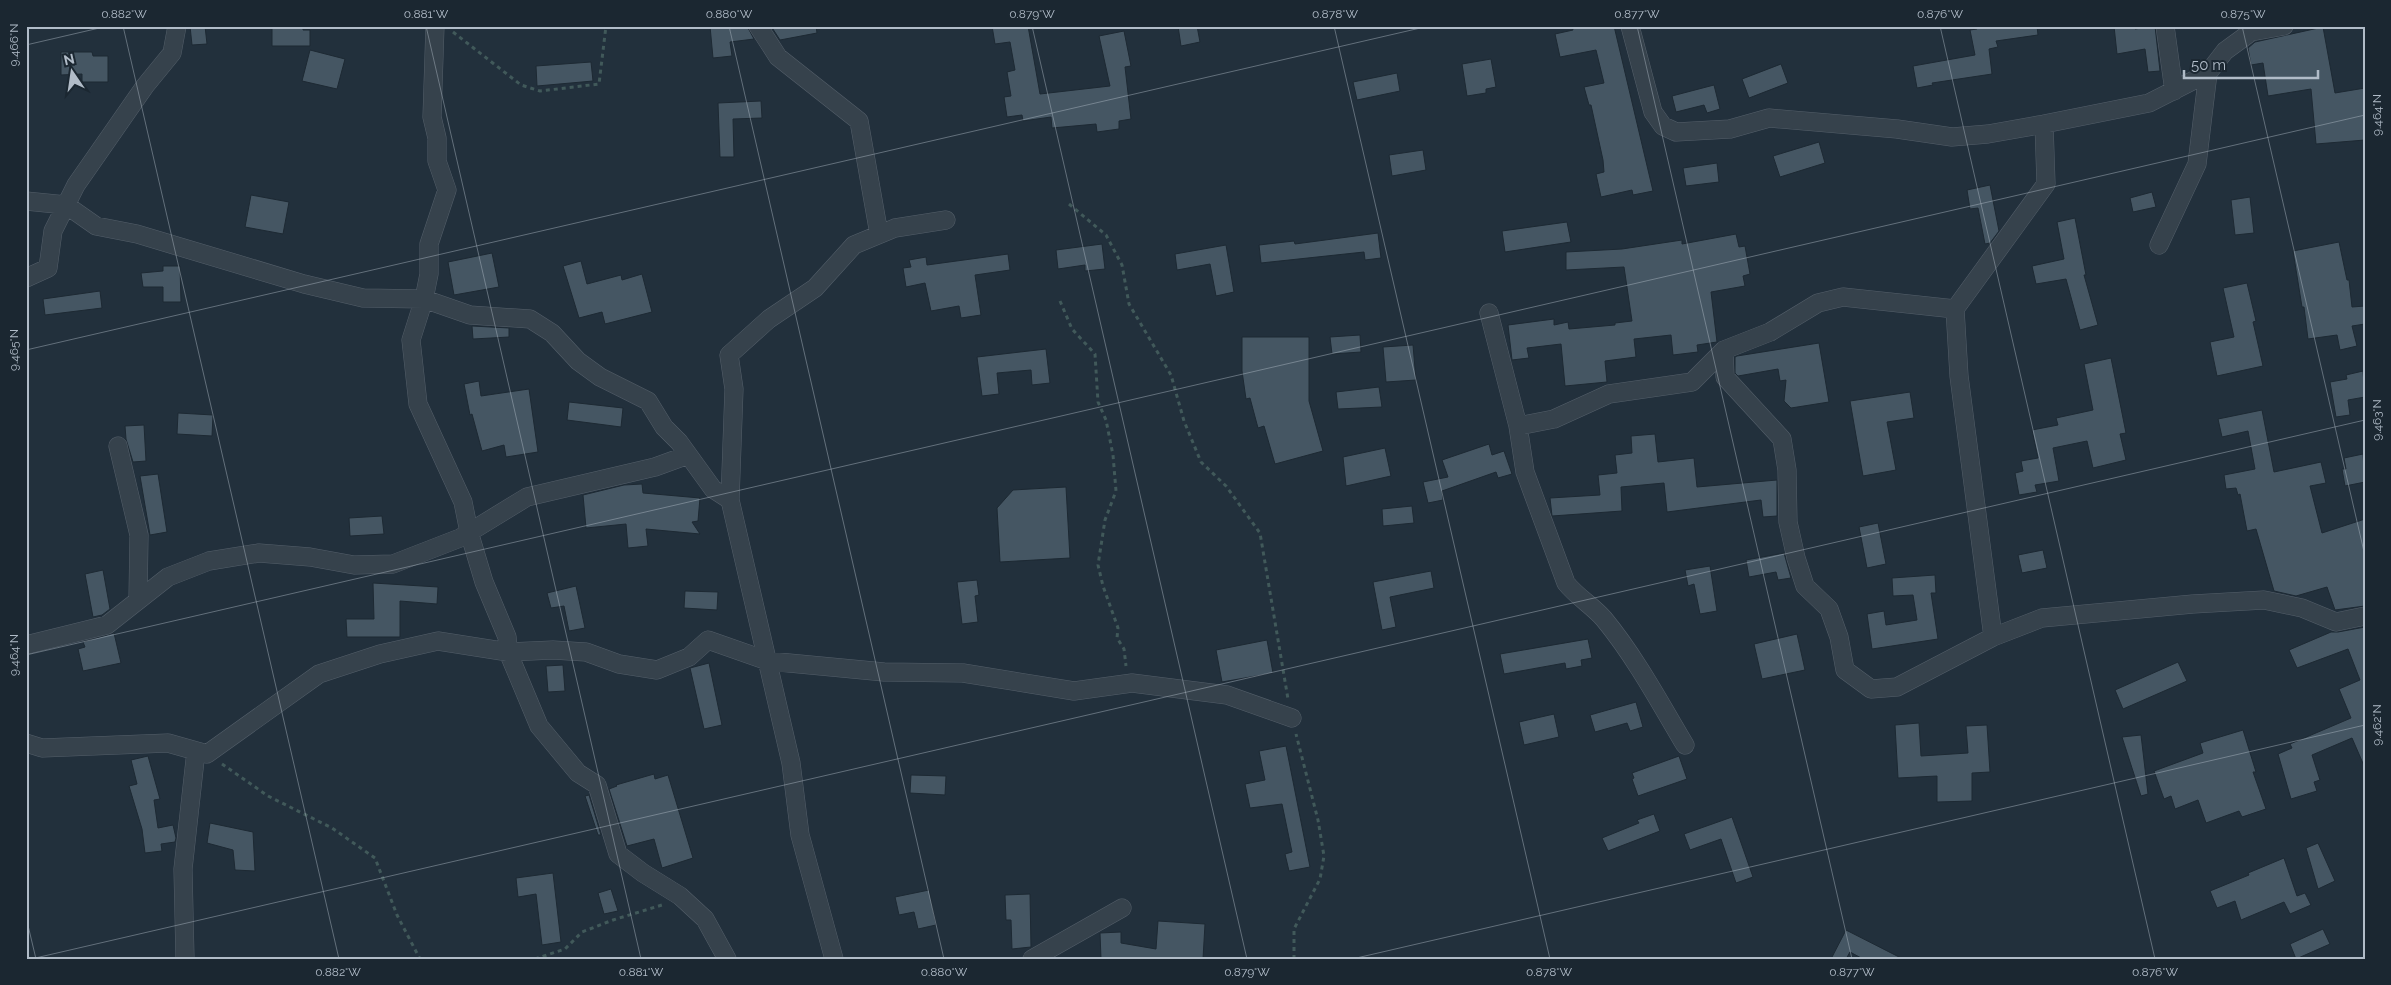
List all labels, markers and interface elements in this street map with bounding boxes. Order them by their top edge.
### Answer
text: 0.882°W [101,7,147,21]
text: 0.881°W [404,7,449,21]
text: 0.880°W [706,7,753,21]
text: 0.879°W [1009,7,1055,21]
text: 0.878°W [1312,7,1358,21]
text: 0.877°W [1614,7,1660,21]
text: 0.876°W [1917,7,1964,21]
text: 0.875°W [2220,7,2266,21]
text: 9.466°N [7,24,21,66]
north arrow [48,48,98,98]
scale bar [2184,48,2317,80]
text: N [62,50,76,68]
text: 50 m [2191,56,2226,74]
text: 9.464°N [2370,94,2384,136]
text: 9.465°N [7,329,21,371]
text: 9.463°N [2370,399,2384,441]
text: 9.464°N [7,634,21,676]
text: 9.462°N [2370,704,2384,746]
text: 0.882°W [315,965,361,979]
text: 0.881°W [619,965,664,979]
text: 0.880°W [921,965,968,979]
text: 0.879°W [1224,965,1270,979]
text: 0.878°W [1526,965,1572,979]
text: 0.877°W [1829,965,1875,979]
text: 0.876°W [2132,965,2179,979]

